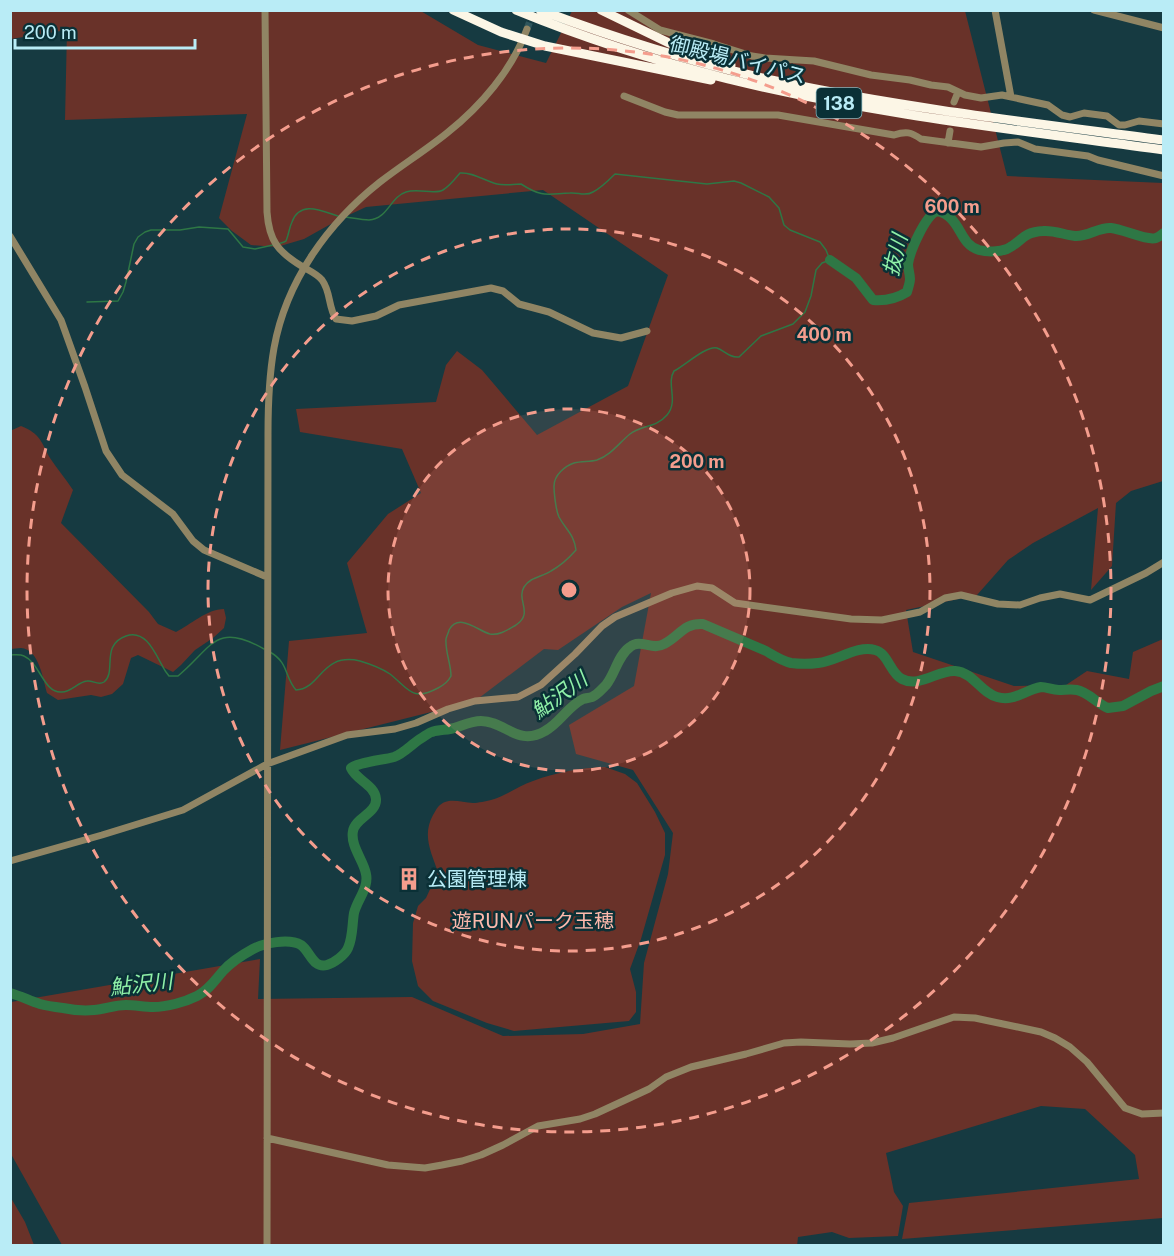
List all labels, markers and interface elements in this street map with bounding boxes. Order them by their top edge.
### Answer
scale bar [15,12,195,50]
text: 200 m [24,22,77,43]
street label: 御殿場バイパス [667,31,809,89]
road number: 138 [816,88,862,118]
text: 600 m [924,196,980,217]
water label: 抜川 [878,230,913,278]
text: 400 m [796,324,852,345]
text: 200 m [670,451,724,472]
centre of rings [559,580,579,600]
water label: 鮎沢川 [526,665,593,724]
building icon: 公園管理棟 [396,866,422,892]
place label: 公園管理棟 [427,867,527,891]
park label: 遊RUNパーク玉穂 [452,909,614,933]
water label: 鮎沢川 [108,968,176,1000]

